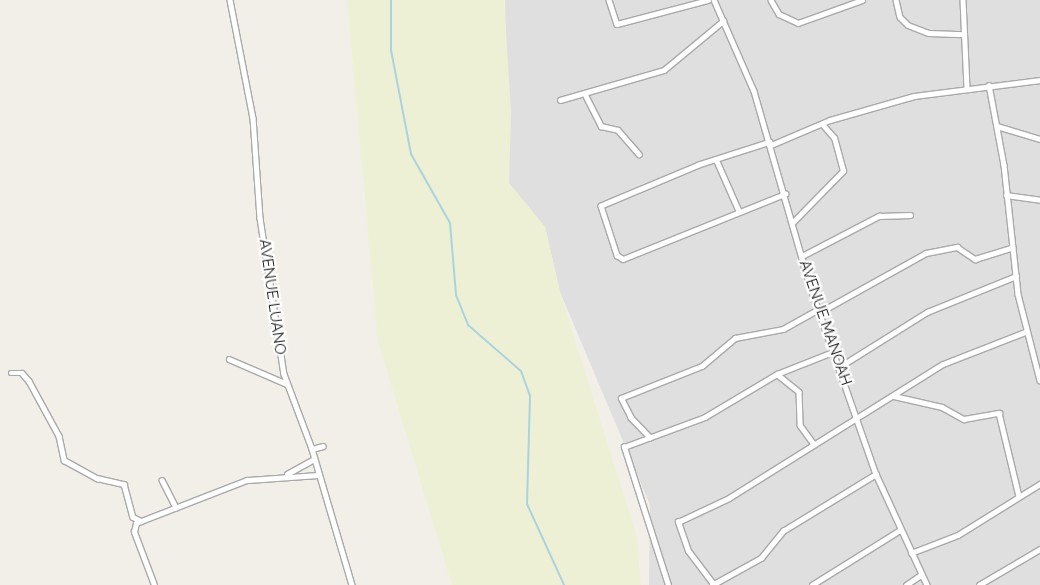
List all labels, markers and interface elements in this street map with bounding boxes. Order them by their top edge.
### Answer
street label: AVENUE LUANO [255,238,289,356]
street label: AVENUE MANOAH [795,258,855,388]

